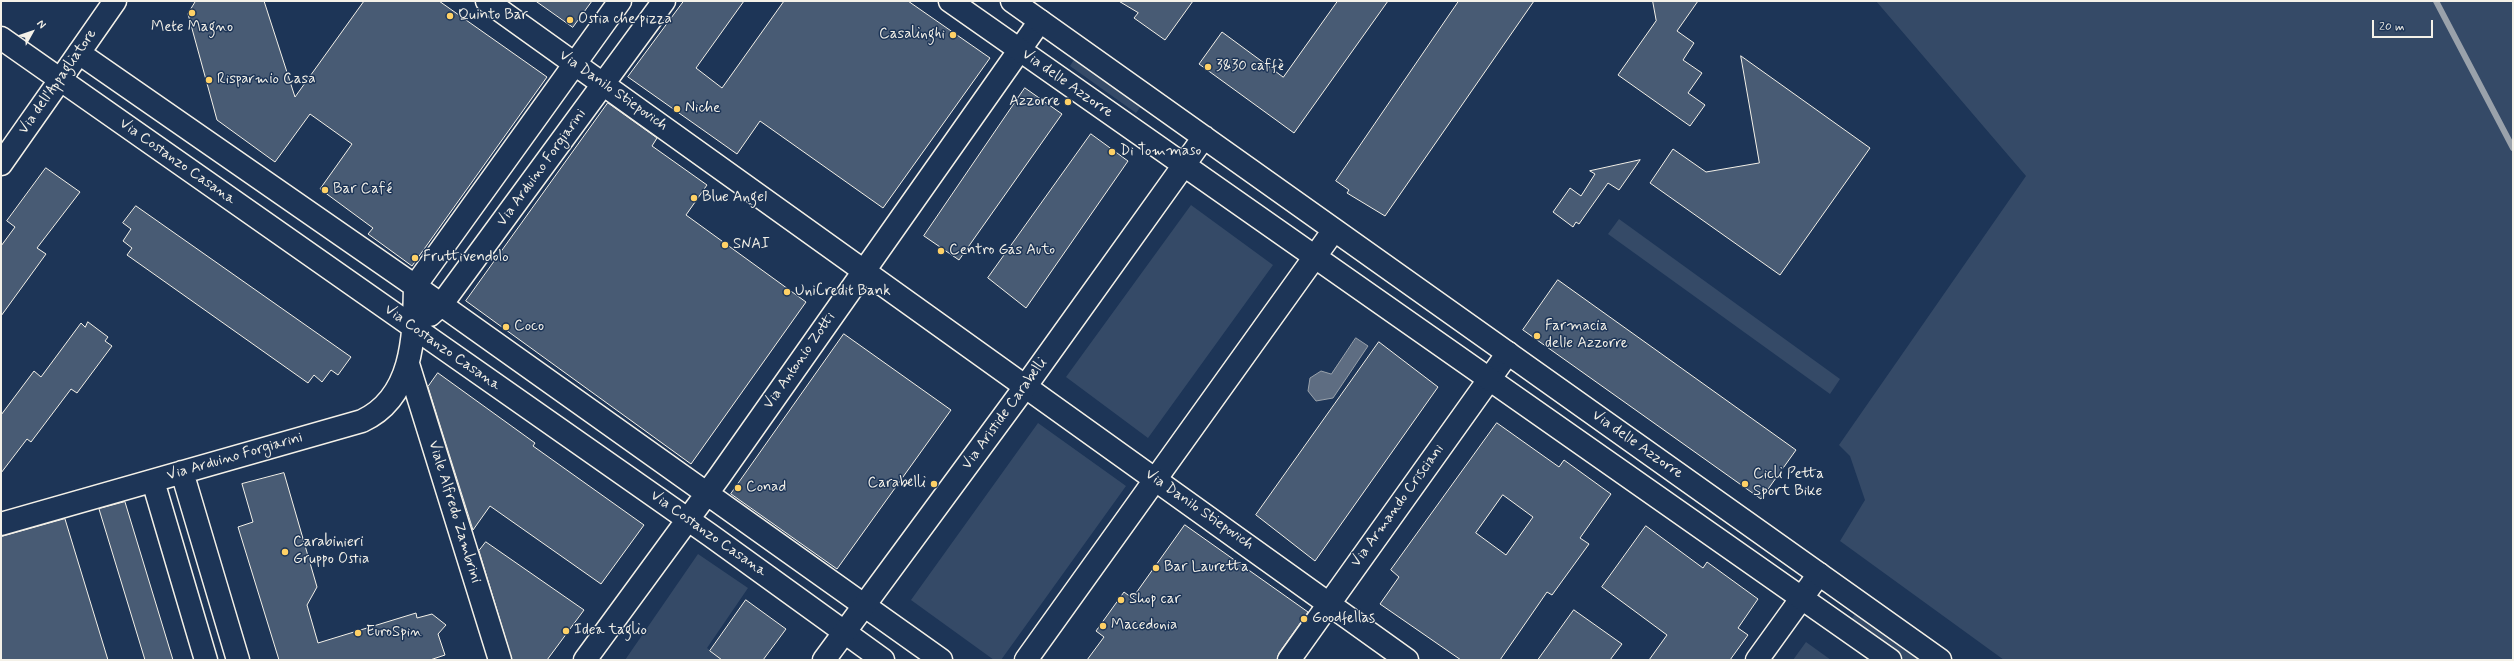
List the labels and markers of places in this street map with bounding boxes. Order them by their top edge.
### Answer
place label: Quinto Bar [458,7,528,25]
marker: Mete Magno [187,8,197,18]
marker: Quinto Bar [445,11,455,21]
place label: Ostia che pizza [578,11,672,29]
marker: Ostia che pizza [565,15,575,25]
place label: Mete Magno [151,19,233,37]
place label: Casalinghi [879,26,945,44]
marker: Casalinghi [948,30,958,40]
place label: 3&30 caffè [1216,58,1284,76]
marker: 3&30 caffè [1203,62,1213,72]
place label: Risparmio Casa [217,71,315,89]
marker: Risparmio Casa [204,75,214,85]
place label: Azzorre [1009,93,1060,111]
marker: Azzorre [1063,97,1073,107]
place label: Niche [685,100,720,118]
marker: Niche [672,104,682,114]
place label: Di Tommaso [1120,143,1201,161]
marker: Di Tommaso [1107,147,1117,157]
place label: Bar Café [333,181,392,199]
marker: Bar Café [320,185,330,195]
place label: Blue Angel [702,189,767,207]
marker: Blue Angel [689,193,699,203]
place label: SNAI [733,236,770,254]
marker: SNAI [720,240,730,250]
place label: Centro Gas Auto [949,242,1055,260]
marker: Centro Gas Auto [936,246,946,256]
place label: Fruttivendolo [423,249,509,267]
marker: Fruttivendolo [410,253,420,263]
place label: UniCredit Bank [795,283,891,301]
marker: UniCredit Bank [782,287,792,297]
place label: Coco [514,318,544,336]
place label: Farmacia delle Azzorre [1545,318,1628,353]
marker: Coco [501,322,511,332]
marker: Farmacia delle Azzorre [1532,331,1542,341]
place label: Cicli Petta Sport Bike [1753,466,1824,501]
place label: Carabelli [868,475,926,493]
place label: Conad [746,479,786,497]
marker: Carabelli [929,479,939,489]
marker: Cicli Petta Sport Bike [1740,479,1750,489]
marker: Conad [733,483,743,493]
place label: Carabinieri Gruppo Ostia [293,534,369,569]
marker: Carabinieri Gruppo Ostia [280,547,290,557]
place label: Bar Lauretta [1164,559,1249,577]
marker: Bar Lauretta [1151,563,1161,573]
place label: Shop car [1129,591,1181,609]
marker: Shop car [1116,595,1126,605]
place label: Goodfellas [1312,610,1375,628]
marker: Goodfellas [1299,614,1309,624]
place label: Macedonia [1111,617,1177,635]
marker: Macedonia [1098,621,1108,631]
place label: Idea taglio [574,622,647,640]
place label: EuroSpin [366,624,422,642]
marker: Idea taglio [561,626,571,636]
marker: EuroSpin [353,628,363,638]

